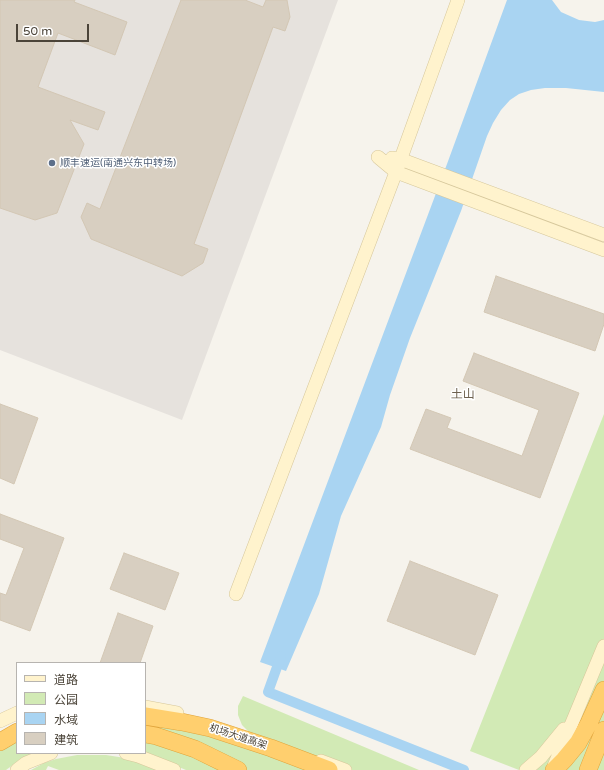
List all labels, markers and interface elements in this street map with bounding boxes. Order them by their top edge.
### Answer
scale bar [18,16,91,42]
text: 50 m [23,24,52,38]
place label: 顺丰速运(南通兴东中转场) [60,157,176,169]
marker: 顺丰速运(南通兴东中转场) [47,158,57,168]
district label: 土山 [451,388,475,402]
legend [16,662,146,754]
text: 道路 [54,673,78,687]
text: 公园 [54,693,78,707]
text: 水域 [54,713,78,727]
street label: 机场大道高架 [208,722,268,752]
text: 建筑 [54,733,78,747]

